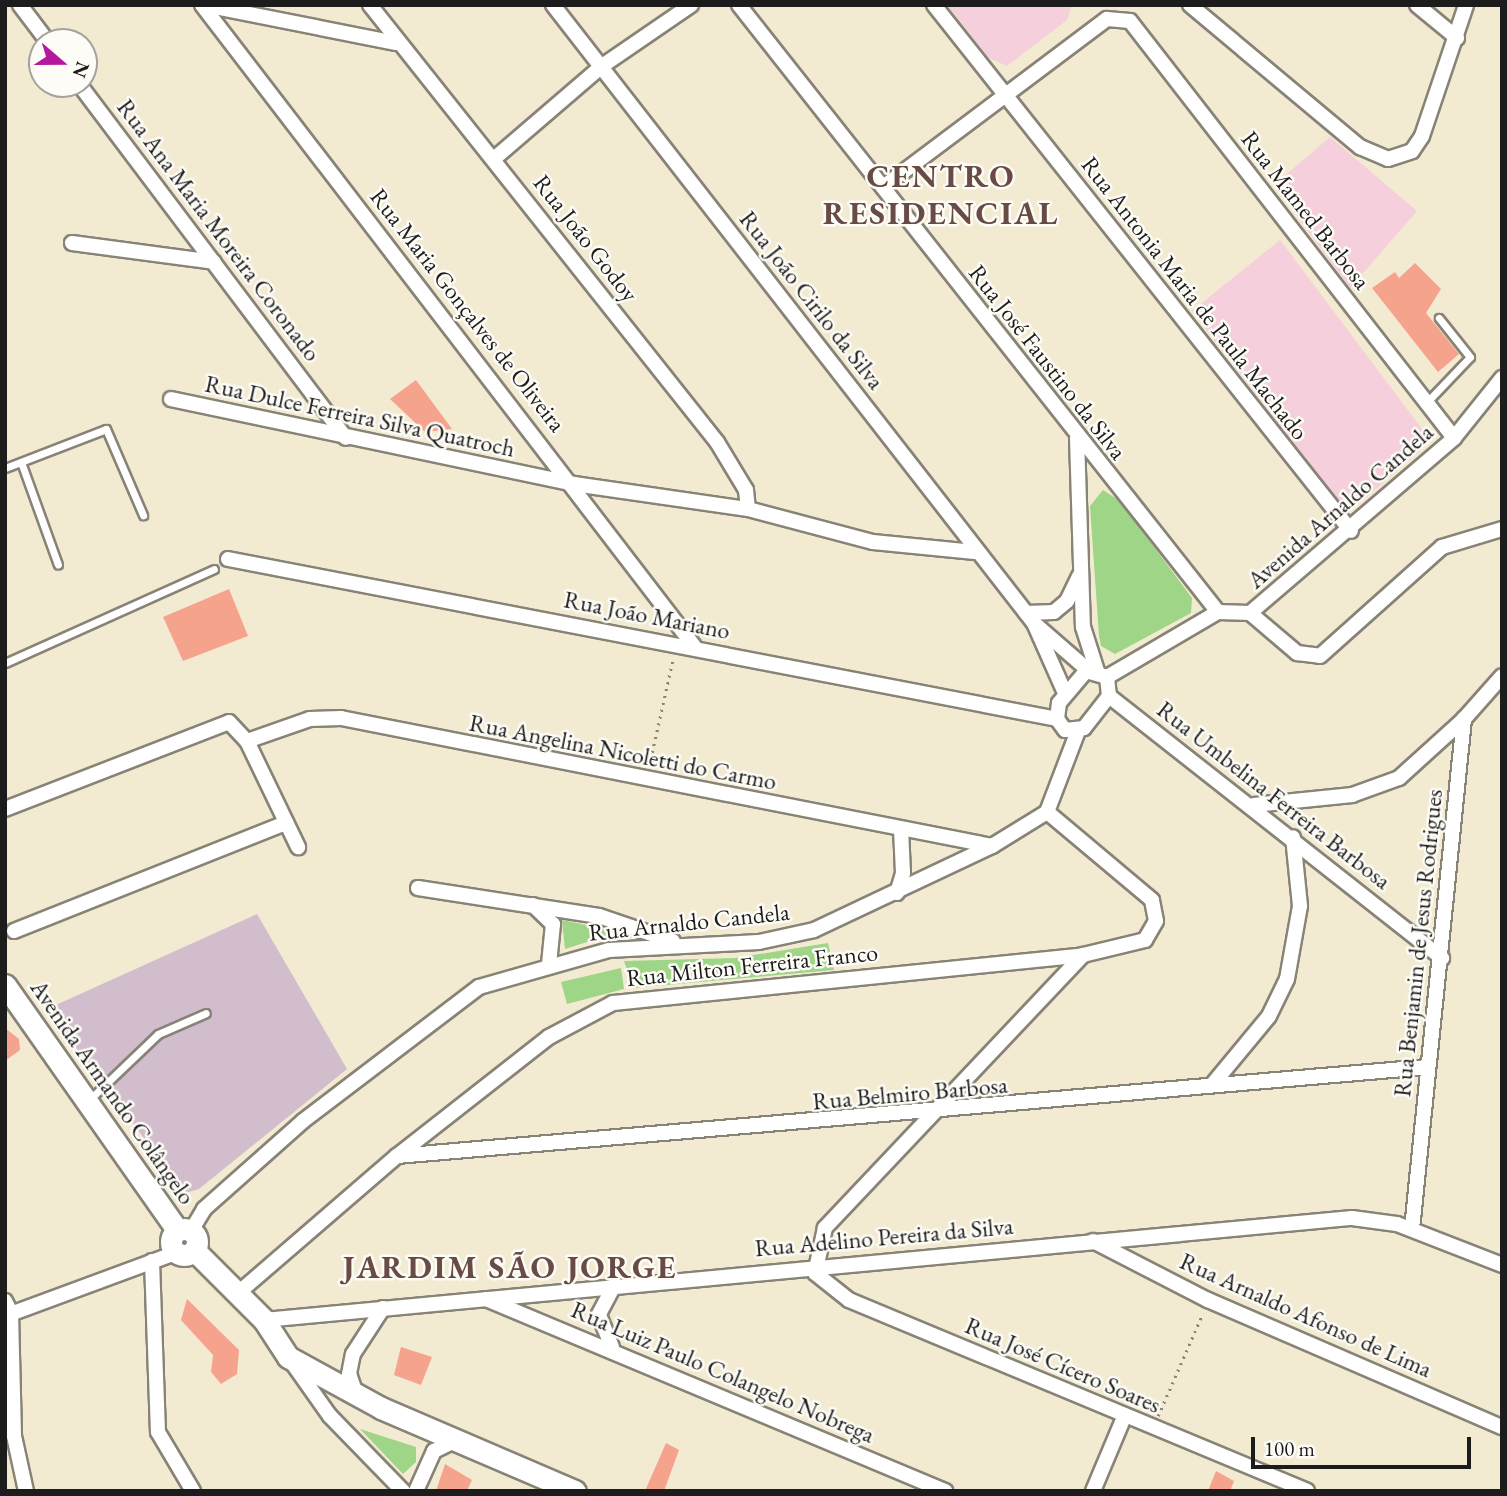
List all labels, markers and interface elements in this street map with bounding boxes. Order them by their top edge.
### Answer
north arrow [28,28,98,98]
text: N [67,58,96,81]
street label: Rua Ana Maria Moreira Coronado [111,93,327,367]
street label: Rua Mamed Barbosa [1235,125,1377,295]
street label: Rua Antonia Maria de Paula Machado [1075,150,1315,446]
district label: CENTRO RESIDENCIAL [824,158,1058,233]
street label: Rua João Godoy [527,169,645,307]
street label: Rua Maria Gonçalves de Oliveira [364,183,572,437]
street label: Rua João Cirilo da Silva [733,205,891,395]
street label: Rua José Faustino da Silva [963,259,1133,465]
street label: Rua Dulce Ferreira Silva Quatroch [202,369,518,463]
street label: Avenida Arnaldo Candela [1241,417,1439,595]
street label: Rua João Mariano [561,585,733,645]
street label: Rua Umbelina Ferreira Barbosa [1151,695,1397,895]
street label: Rua Angelina Nicoletti do Carmo [467,708,779,796]
street label: Rua Benjamin de Jesus Rodrigues [1388,788,1448,1098]
street label: Rua Arnaldo Candela [587,897,791,947]
street label: Rua Milton Ferreira Franco [625,937,879,993]
street label: Avenida Armando Colângelo [24,974,202,1210]
street label: Rua Belmiro Barbosa [811,1070,1009,1116]
street label: Rua Adelino Pereira da Silva [754,1211,1014,1263]
street label: Rua Arnaldo Afonso de Lima [1176,1246,1436,1384]
district label: JARDIM SÃO JORGE [345,1248,675,1286]
street label: Rua Luiz Paulo Colangelo Nobrega [567,1295,879,1449]
street label: Rua José Cícero Soares [961,1311,1165,1419]
scale bar [1255,1422,1476,1466]
text: 100 m [1264,1435,1315,1462]

